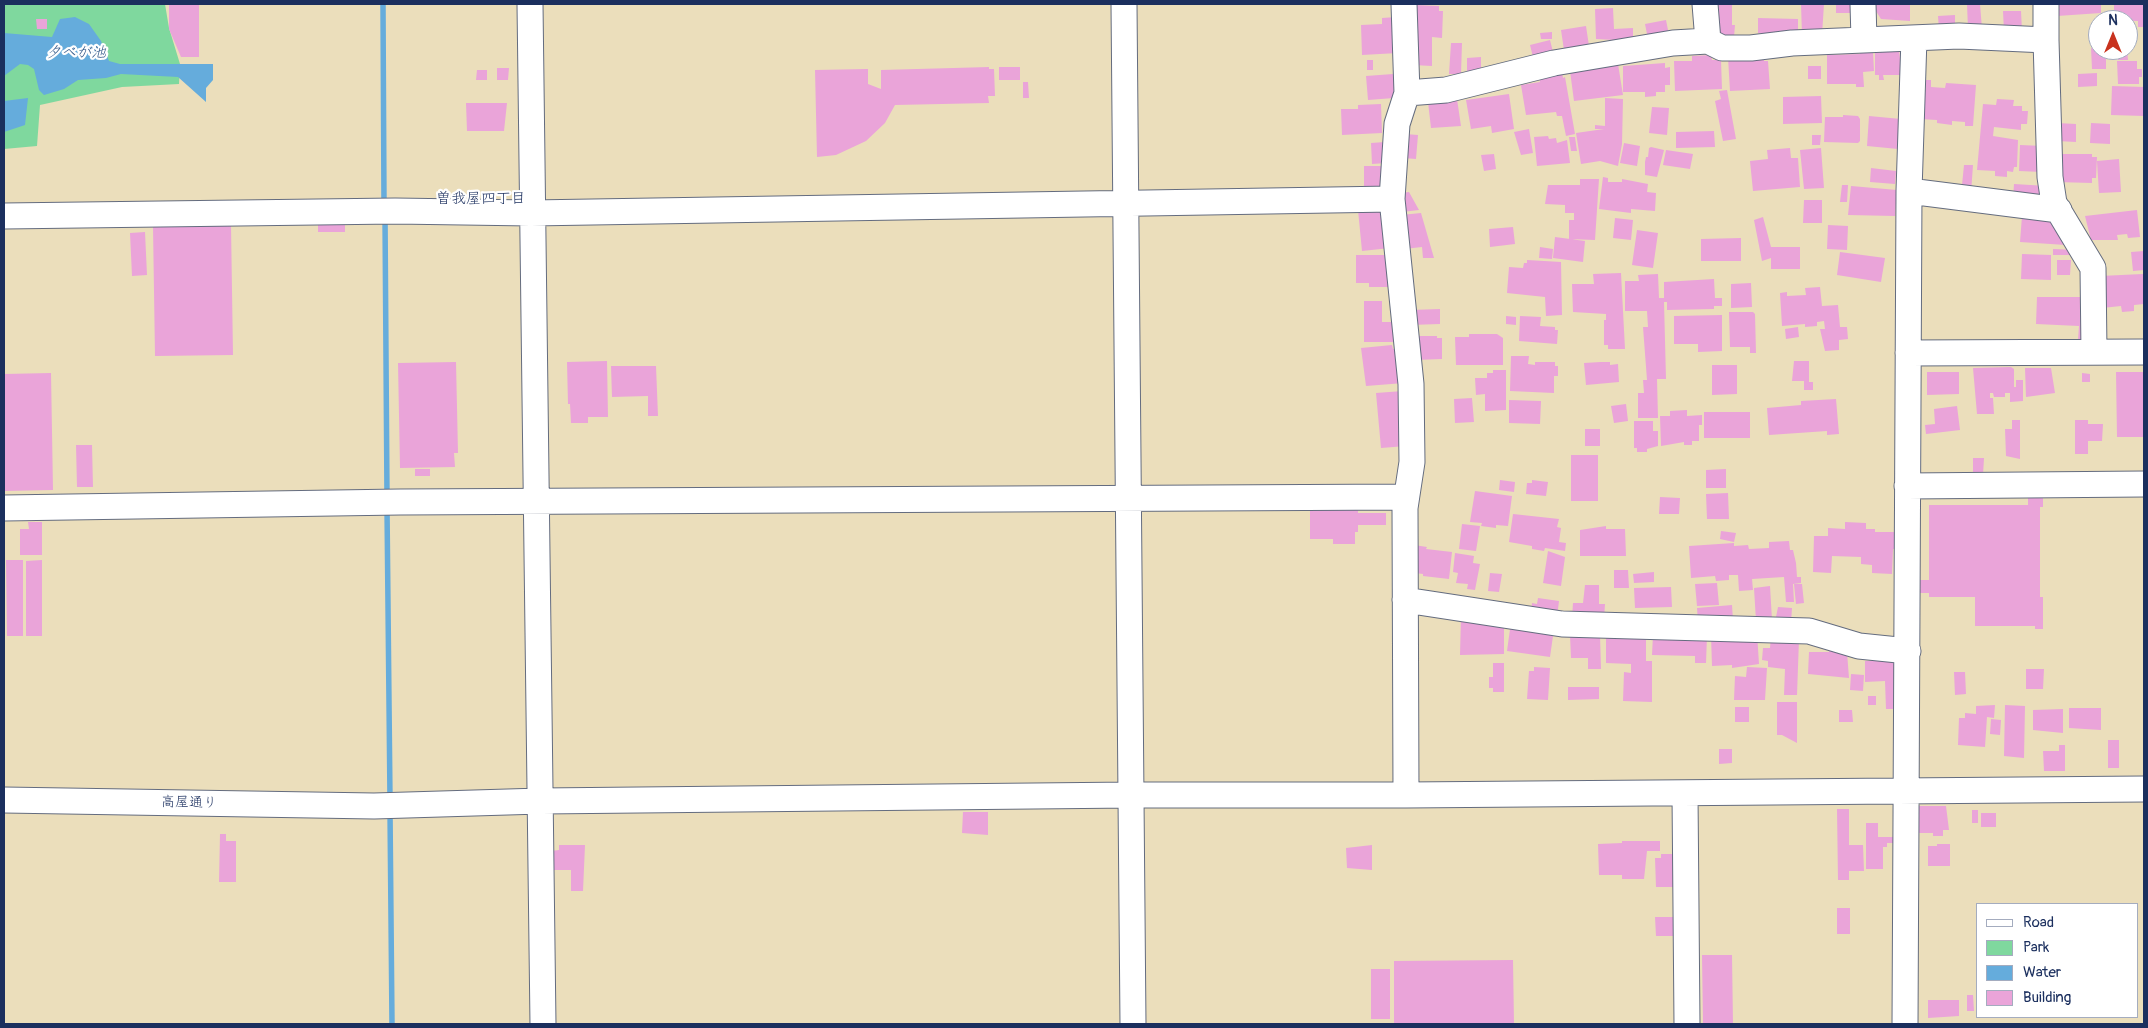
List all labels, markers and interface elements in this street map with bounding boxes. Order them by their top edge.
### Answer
north arrow [2088,10,2138,60]
text: N [2108,12,2118,29]
water label: 夕べが池 [46,44,106,62]
district label: 曽我屋四丁目 [436,190,526,208]
street label: 高屋通り [161,794,217,812]
legend [1976,903,2138,1018]
text: Road [2023,913,2054,932]
text: Park [2023,938,2049,957]
text: Water [2023,963,2061,982]
text: Building [2023,988,2071,1007]

